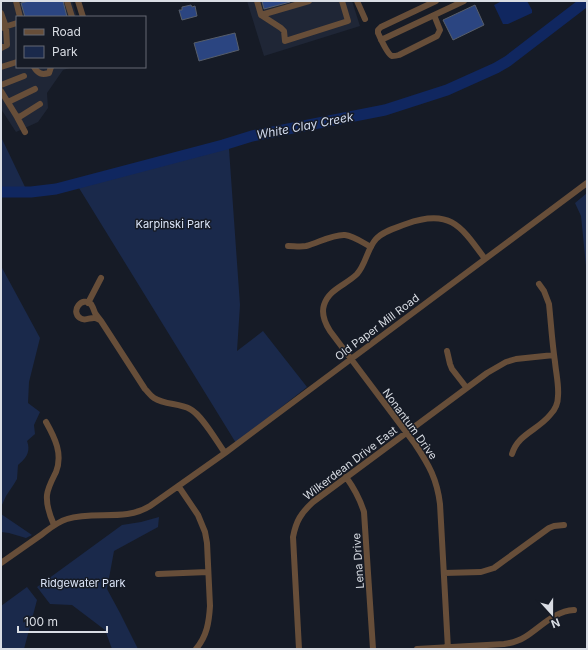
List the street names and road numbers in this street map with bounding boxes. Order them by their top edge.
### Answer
street label: Old Paper Mill Road [332,291,422,363]
street label: Nonantum Drive [380,386,440,462]
street label: Wilkerdean Drive East [300,423,400,503]
street label: Lena Drive [349,533,367,589]

